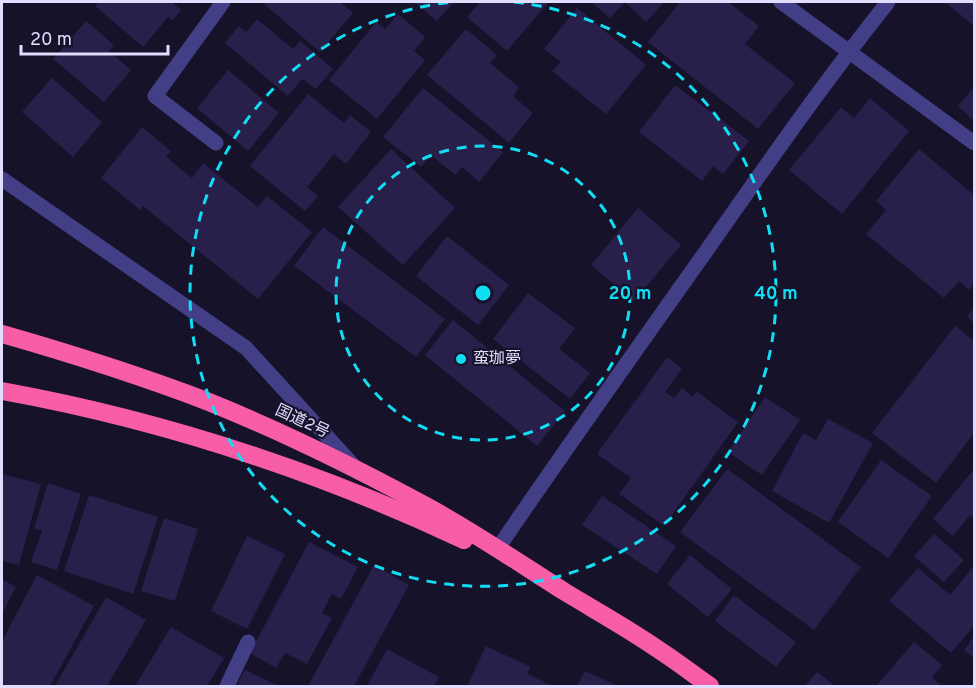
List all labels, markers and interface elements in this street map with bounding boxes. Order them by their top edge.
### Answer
scale bar [21,18,168,56]
text: 20 m [30,29,72,52]
centre of rings [473,283,493,303]
text: 20 m [608,283,652,306]
text: 40 m [754,283,798,306]
place label: 蛮珈夢 [473,349,521,369]
marker: 蛮珈夢 [454,352,468,366]
street label: 国道2号 [272,401,332,443]

